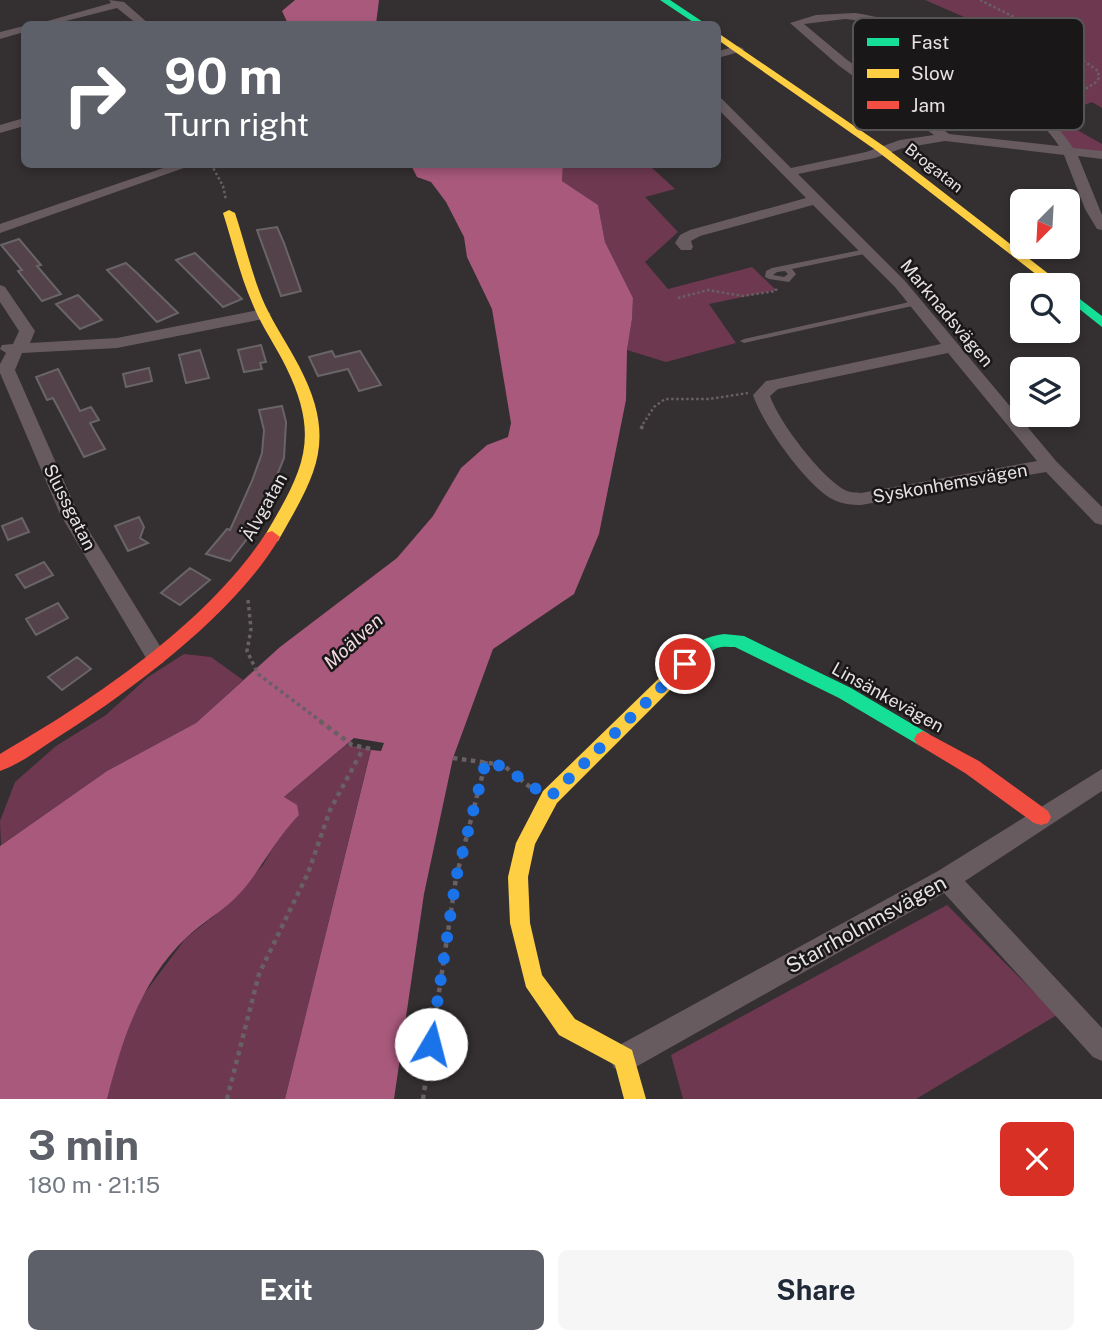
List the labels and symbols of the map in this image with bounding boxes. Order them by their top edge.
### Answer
legend [853,18,1084,130]
text: Fast [911,31,949,53]
text: Slow [911,62,955,84]
text: Jam [911,94,945,116]
street label: Brogatan [901,139,967,197]
north arrow [1010,189,1080,259]
street label: Marknadsvägen [896,255,998,371]
street label: Syskonhemsvägen [871,459,1029,507]
street label: Slussgatan [39,461,101,553]
street label: Älvgatan [236,469,291,545]
water label: Moälven [319,609,387,673]
pin [655,634,715,694]
street label: Linsänkevägen [828,658,948,736]
street label: Starrholnmsvägen [781,870,951,978]
position arrow [394,1007,468,1081]

